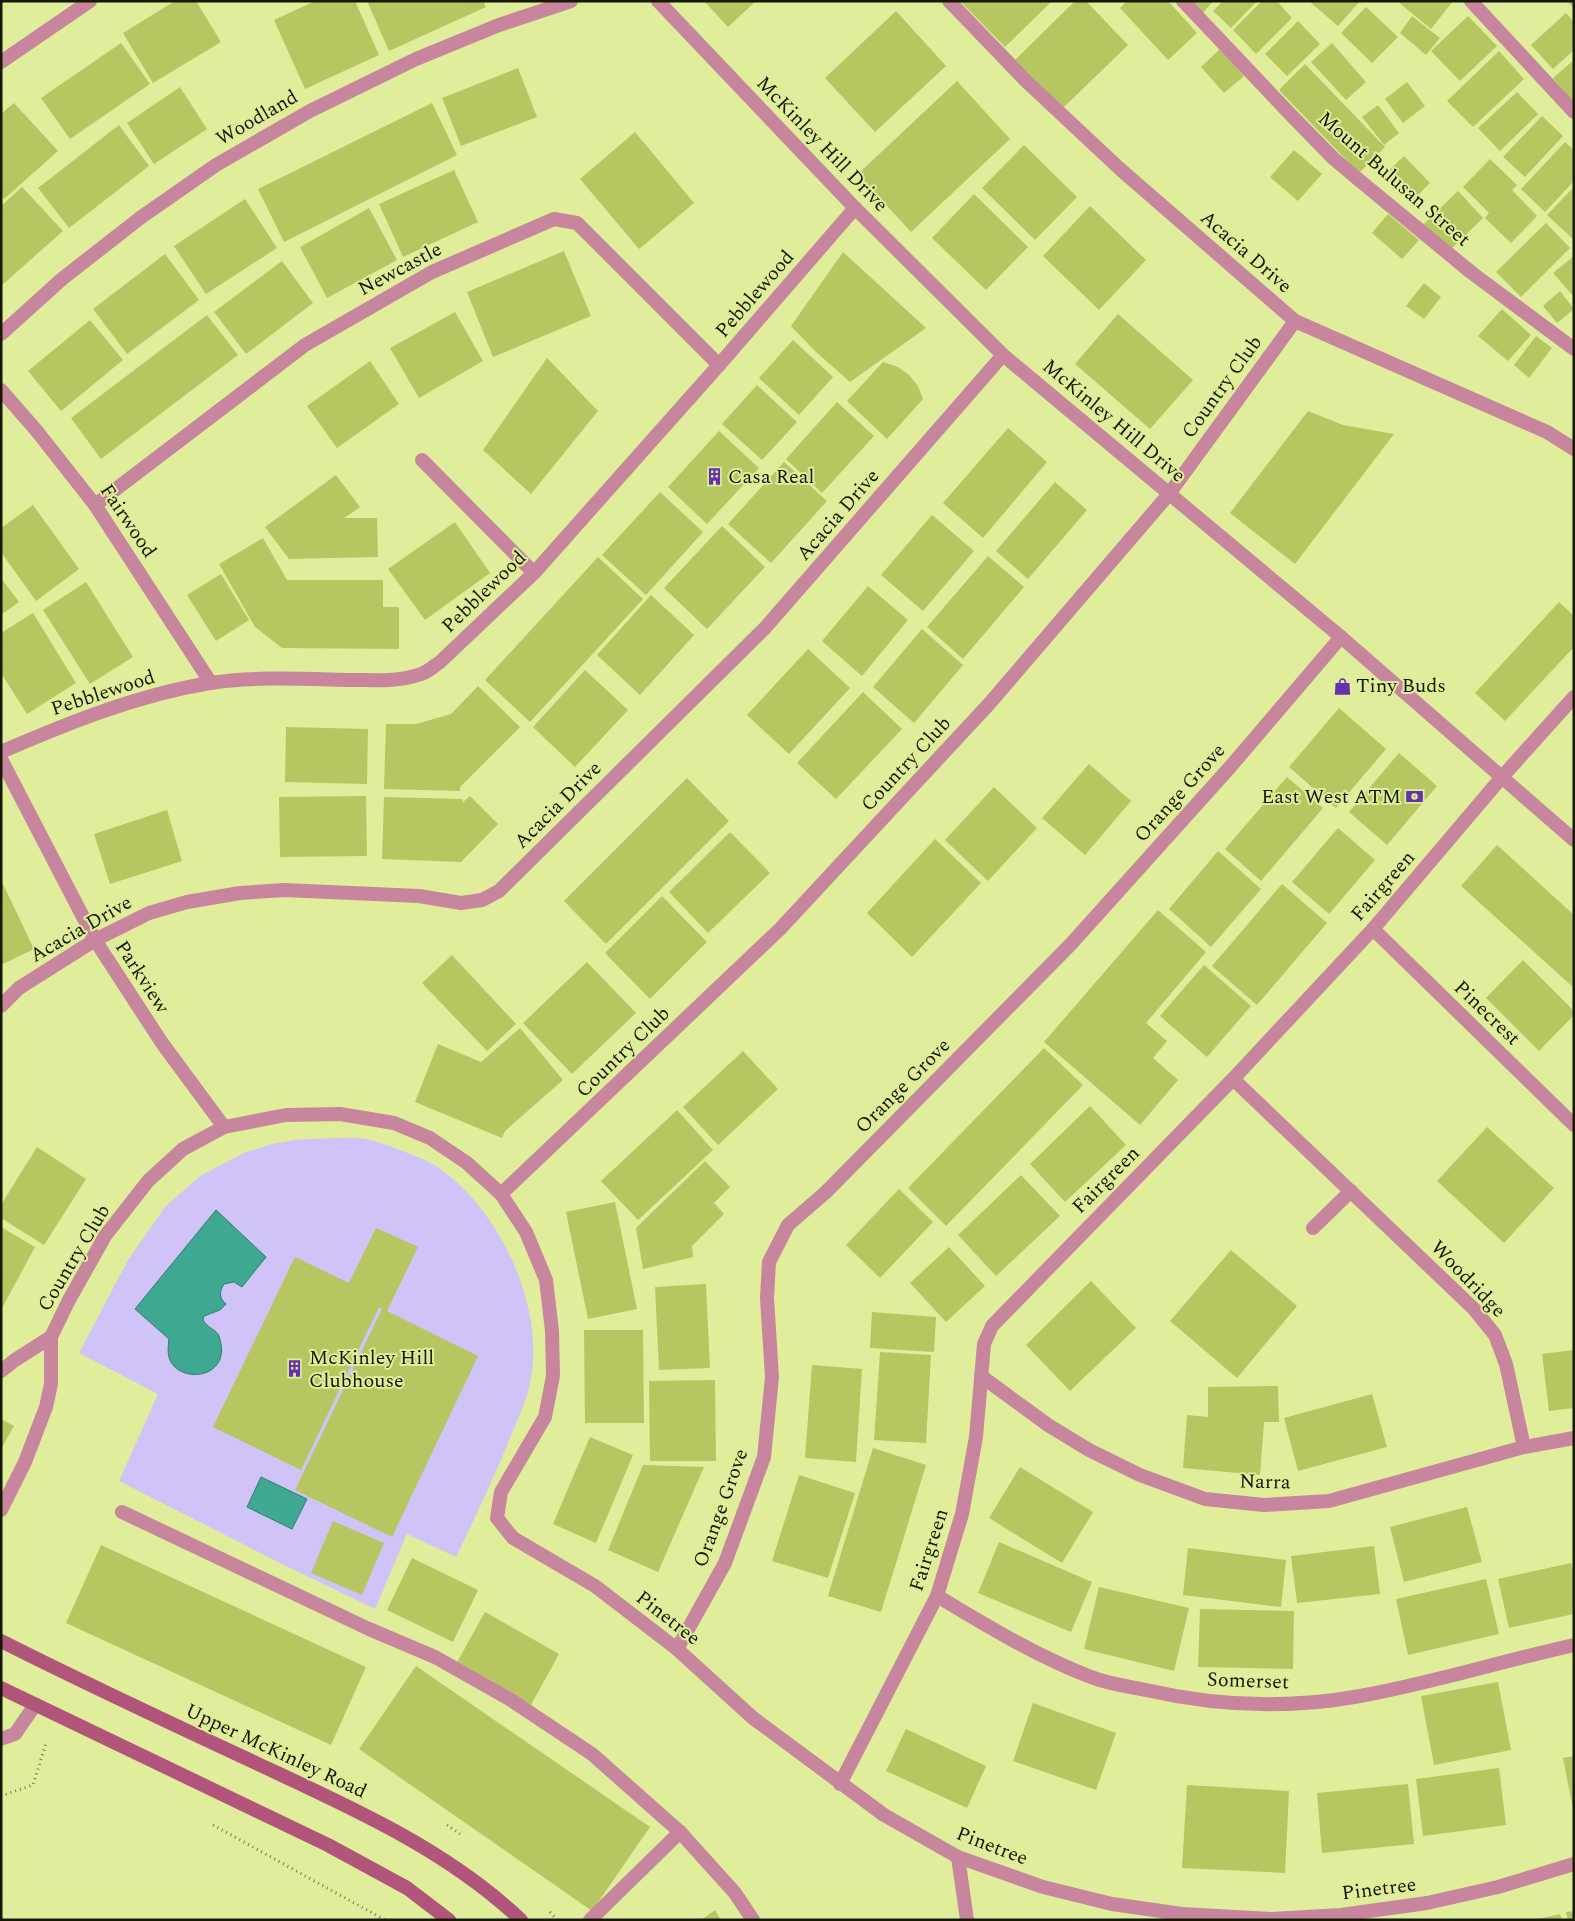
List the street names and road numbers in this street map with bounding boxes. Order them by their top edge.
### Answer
street label: McKinley Hill Drive [749,69,895,219]
street label: Woodland [210,82,304,154]
street label: Mount Bulusan Street [1311,104,1477,254]
street label: Acacia Drive [1193,203,1299,301]
street label: Newcastle [353,234,447,304]
street label: Pebblewood [708,243,802,345]
street label: Country Club [1174,329,1270,445]
street label: McKinley Hill Drive [1036,352,1192,490]
street label: Acacia Drive [789,462,887,568]
street label: Fairwood [92,478,164,564]
street label: Pebblewood [435,544,533,640]
street label: Pebblewood [47,662,159,724]
street label: Country Club [854,710,958,818]
street label: Orange Grove [1127,737,1233,849]
street label: Acacia Drive [507,754,609,856]
street label: Fairgreen [1344,844,1422,928]
street label: Acacia Drive [24,888,138,970]
street label: Parkview [107,935,177,1020]
street label: Pinecrest [1447,973,1527,1053]
street label: Country Club [569,999,677,1105]
street label: Orange Grove [848,1031,958,1141]
street label: Fairgreen [1065,1139,1147,1221]
street label: Country Club [30,1198,118,1318]
street label: Woodridge [1423,1233,1513,1325]
street label: Orange Grove [686,1444,756,1572]
street label: Narra [1239,1467,1291,1497]
street label: Fairgreen [902,1505,956,1595]
street label: Pinetree [629,1583,707,1653]
street label: Somerset [1206,1665,1290,1697]
street label: Upper McKinley Road [180,1696,372,1806]
street label: Pinetree [952,1819,1032,1873]
street label: Pinetree [1340,1870,1418,1908]

